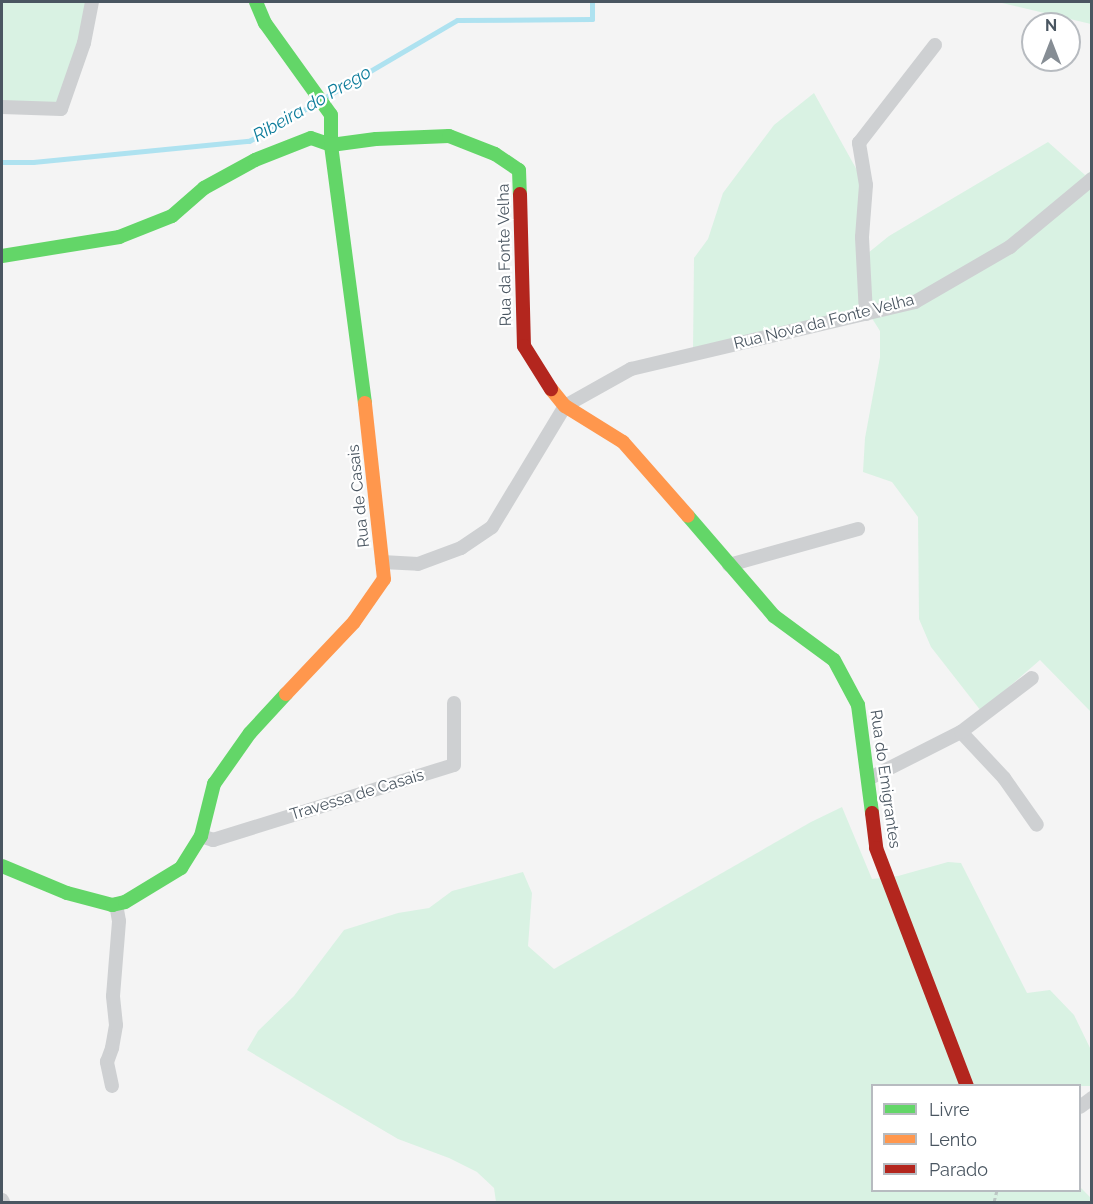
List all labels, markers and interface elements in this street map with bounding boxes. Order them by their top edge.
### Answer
north arrow [1021,12,1081,72]
text: N [1045,16,1057,35]
water label: Ribeira do Prego [249,61,375,147]
street label: Rua da Fonte Velha [494,183,516,327]
street label: Rua Nova da Fonte Velha [731,290,917,354]
street label: Rua de Casais [344,444,374,548]
street label: Rua do Emigrantes [866,708,904,850]
street label: Travessa de Casais [288,765,426,825]
legend [871,1084,1081,1192]
text: Livre [929,1099,970,1120]
text: Lento [929,1129,977,1150]
text: Parado [929,1159,988,1180]

